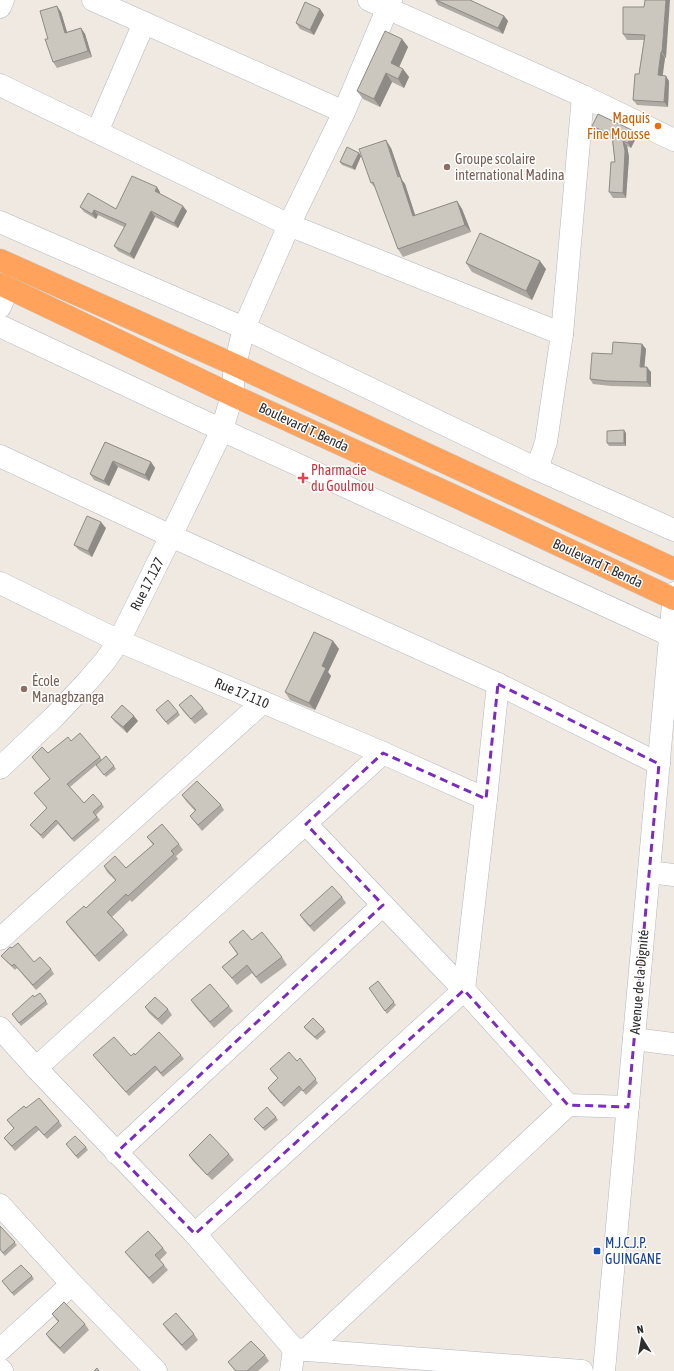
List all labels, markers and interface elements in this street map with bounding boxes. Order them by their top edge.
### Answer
place label: Maquis Fine Mousse [587,110,650,142]
marker: Maquis Fine Mousse [653,121,663,131]
place label: Groupe scolaire international Madina [455,151,565,183]
marker: Groupe scolaire international Madina [442,162,452,172]
street label: Boulevard T. Benda [256,399,352,455]
place label: Pharmacie du Goulmou [311,462,374,494]
marker: Pharmacie du Goulmou [298,473,308,483]
street label: Boulevard T. Benda [550,535,646,591]
street label: Rue 17.127 [127,555,167,613]
place label: École Managbzanga [32,673,104,705]
street label: Rue 17.110 [212,674,272,712]
marker: École Managbzanga [19,684,29,694]
street label: Avenue de la Dignité [626,929,652,1035]
place label: M.J.C.J.P. GUINGANE [605,1235,661,1267]
marker: M.J.C.J.P. GUINGANE [592,1246,602,1256]
north arrow [622,1319,662,1359]
text: N [636,1323,644,1336]

